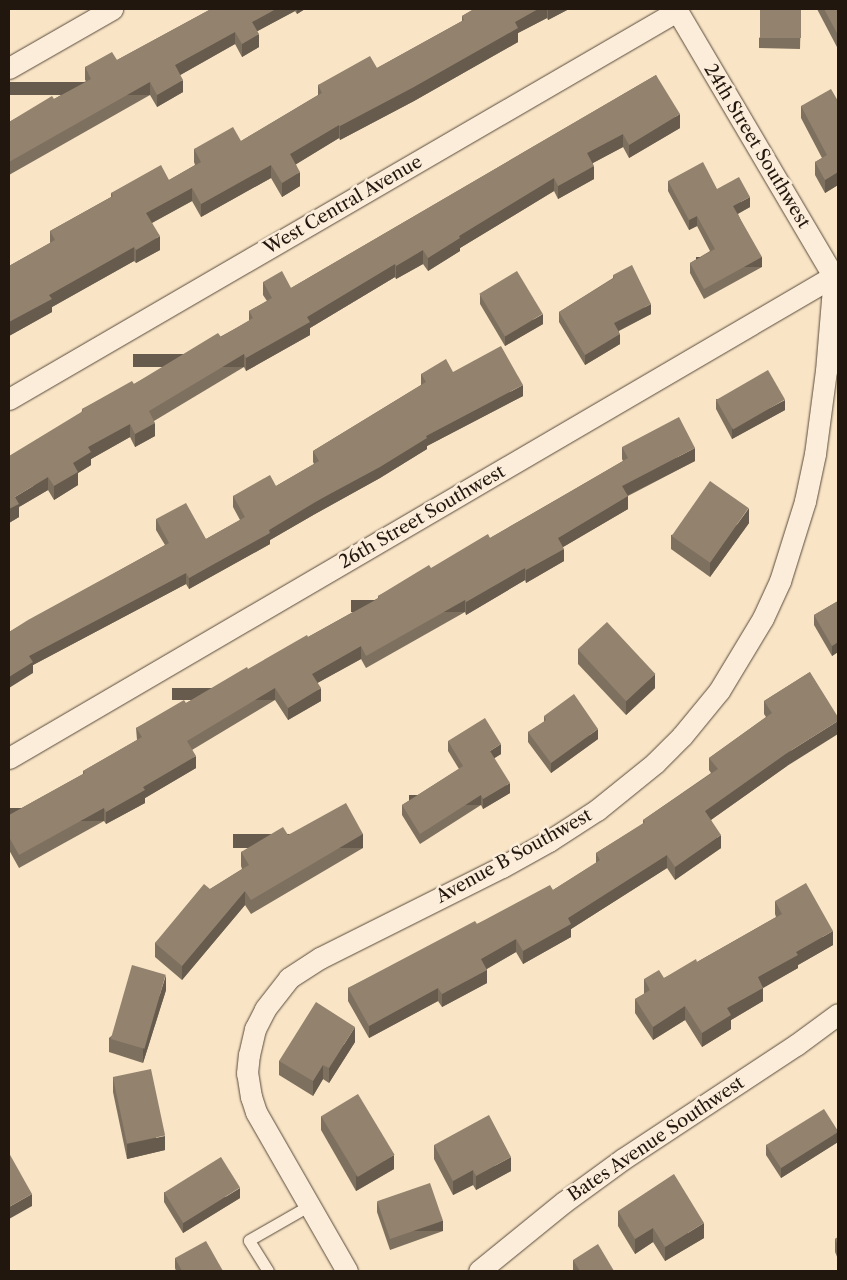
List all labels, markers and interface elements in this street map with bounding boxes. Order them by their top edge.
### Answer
street label: 24th Street Southwest [699,60,815,232]
street label: West Central Avenue [260,151,426,259]
street label: 26th Street Southwest [335,461,509,573]
street label: Avenue B Southwest [432,804,596,908]
street label: Bates Avenue Southwest [563,1072,749,1206]

